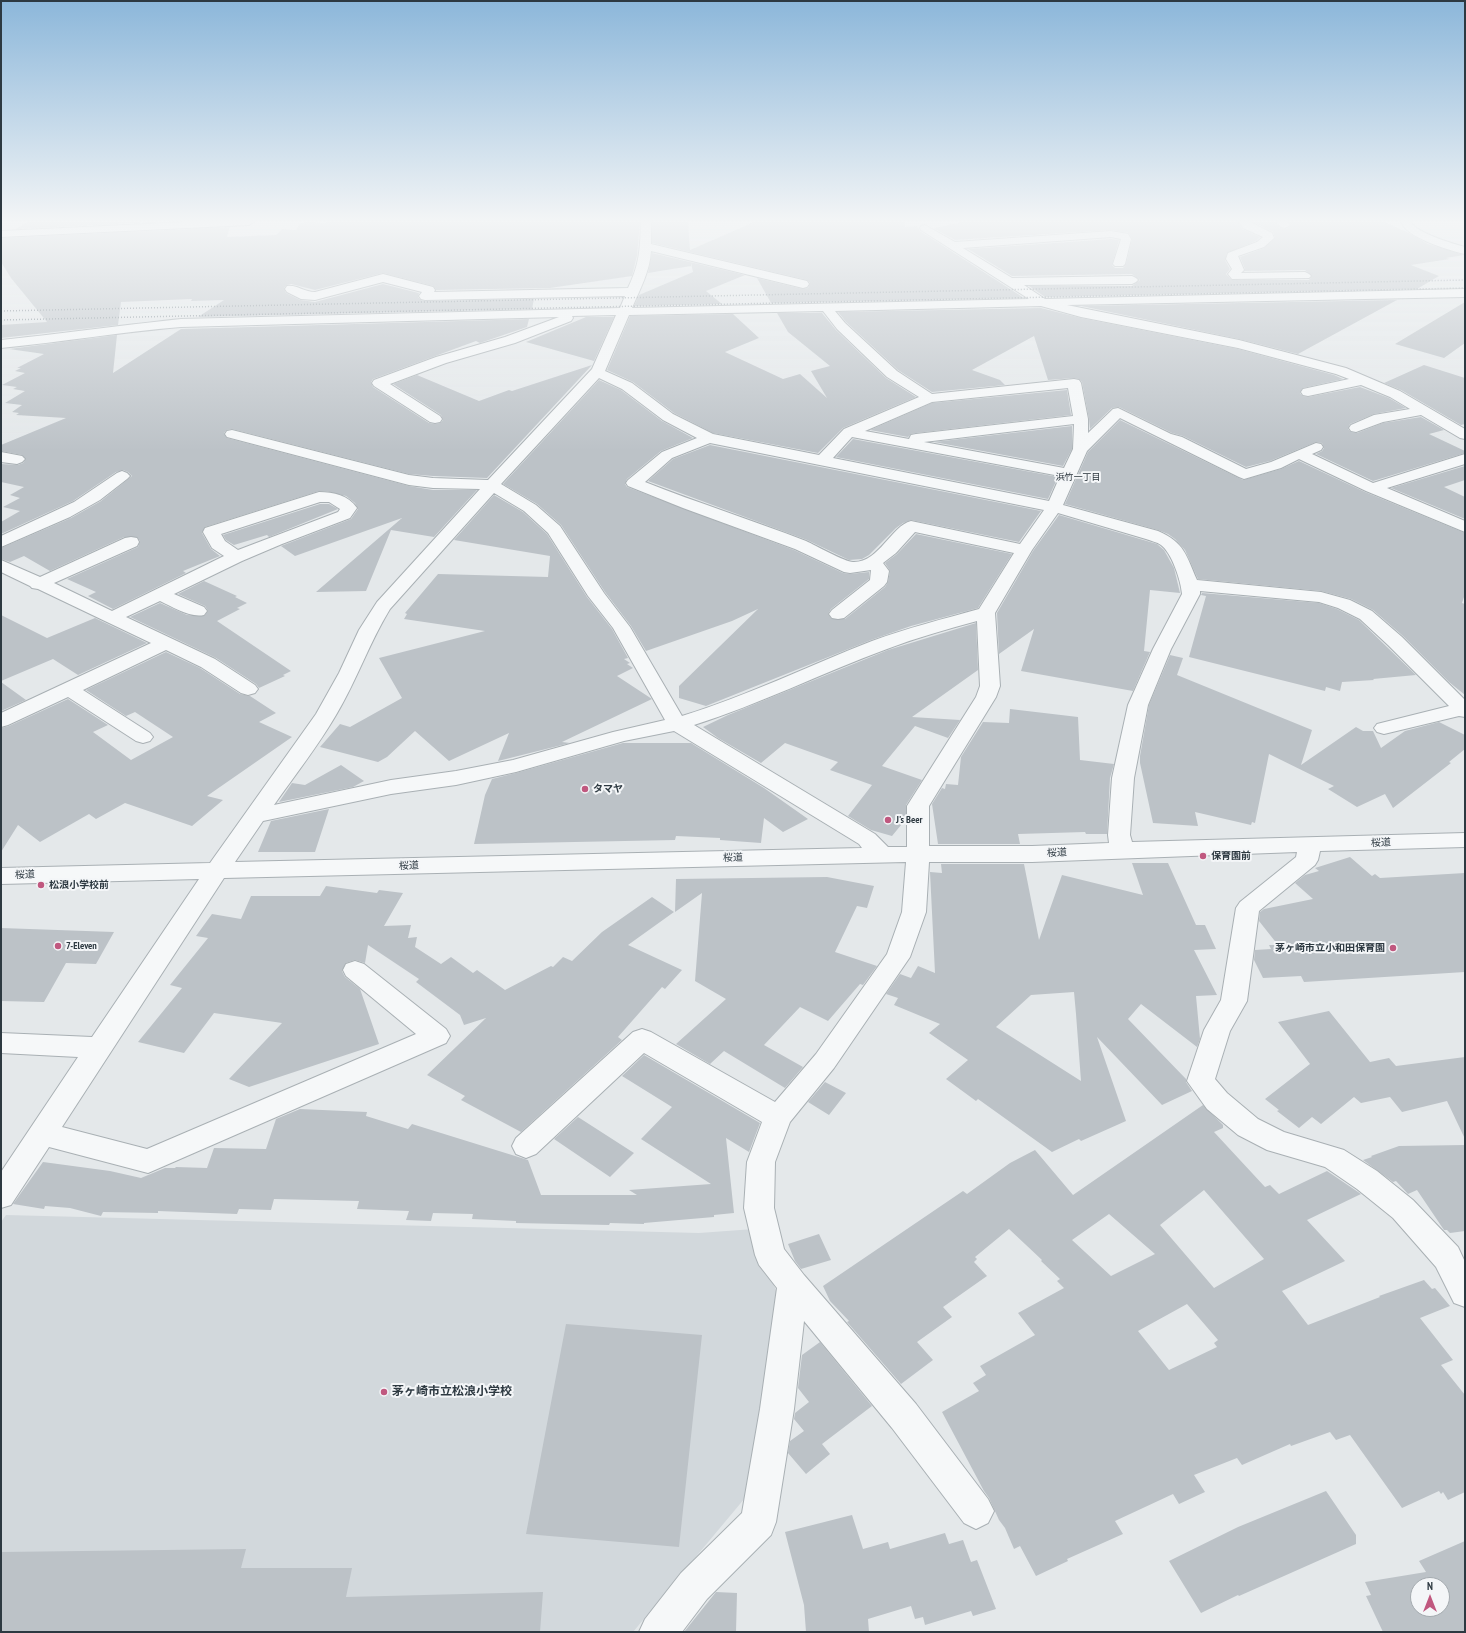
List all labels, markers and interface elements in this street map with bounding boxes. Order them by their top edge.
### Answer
district label: 浜竹一丁目 [1056,472,1100,482]
place label: タマヤ [593,783,623,795]
marker: タマヤ [580,784,590,794]
place label: J's Beer [896,814,922,826]
marker: J's Beer [883,815,893,825]
street label: 桜道 [1371,837,1391,849]
street label: 桜道 [1047,847,1067,859]
place label: 保育園前 [1211,850,1251,862]
marker: 保育園前 [1198,851,1208,861]
street label: 桜道 [723,852,743,864]
street label: 桜道 [399,860,419,872]
street label: 桜道 [15,869,35,881]
place label: 松浪小学校前 [49,879,109,891]
marker: 松浪小学校前 [36,880,46,890]
place label: 7-Eleven [66,940,97,952]
marker: 7-Eleven [53,941,63,951]
place label: 茅ヶ崎市立小和田保育園 [1275,942,1385,954]
marker: 茅ヶ崎市立小和田保育園 [1388,943,1398,953]
place label: 茅ヶ崎市立松浪小学校 [392,1385,512,1399]
marker: 茅ヶ崎市立松浪小学校 [379,1387,389,1397]
north arrow [1410,1577,1450,1617]
text: N [1427,1579,1433,1593]

